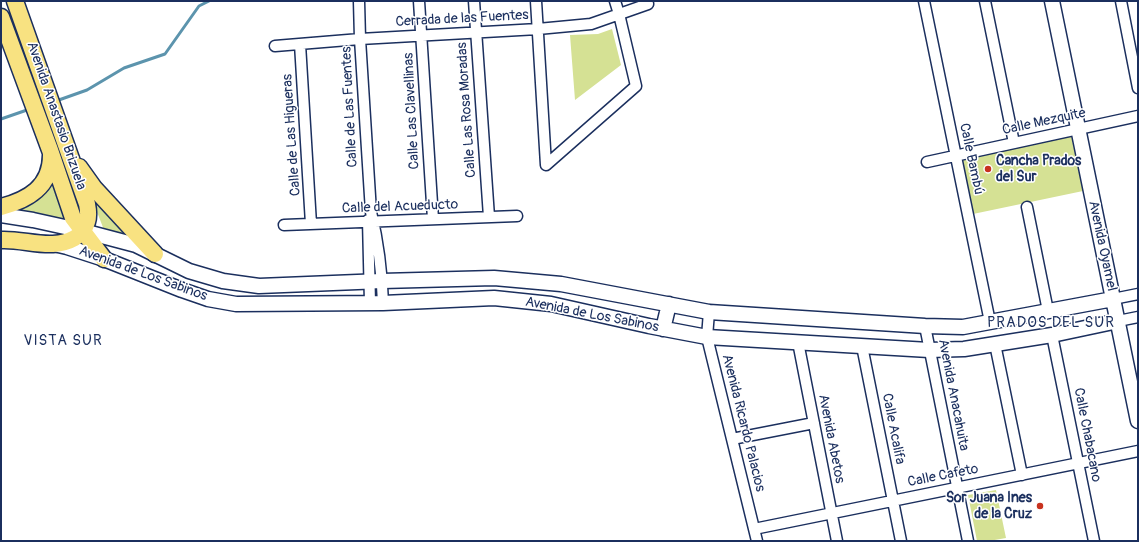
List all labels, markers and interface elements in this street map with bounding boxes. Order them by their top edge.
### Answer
street label: Cerrada de las Fuentes [395,7,529,31]
street label: Avenida Anastasio Brizuela [23,40,89,192]
street label: Calle Las Rosa Moradas [454,42,480,178]
street label: Calle de Las Fuentes [338,46,362,168]
street label: Calle Las Clavellinas [401,52,423,170]
street label: Calle de Las Higueras [279,73,305,197]
street label: Calle Mezquite [1001,105,1087,139]
street label: Calle Bambú [955,122,987,196]
place label: Cancha Prados del Sur [996,153,1081,186]
marker: Cancha Prados del Sur [983,164,993,174]
street label: Calle del Acueducto [342,197,458,217]
street label: Avenida Oyamel [1084,199,1120,293]
street label: Avenida de Los Sabinos [76,243,210,305]
street label: Avenida de Los Sabinos [524,294,660,336]
district label: PRADOS DEL SUR [987,314,1115,332]
district label: VISTA SUR [23,332,103,350]
street label: Avenida Anacahuita [934,338,972,452]
street label: Avenida Ricardo Palacios [718,353,768,493]
street label: Calle Chabacano [1070,386,1104,484]
street label: Calle Acalifa [878,392,908,466]
street label: Avenida Abetos [814,393,848,485]
street label: Calle Cafeto [906,461,980,491]
place label: Sor Juana Ines de la Cruz [946,490,1032,522]
marker: Sor Juana Ines de la Cruz [1035,501,1045,511]

